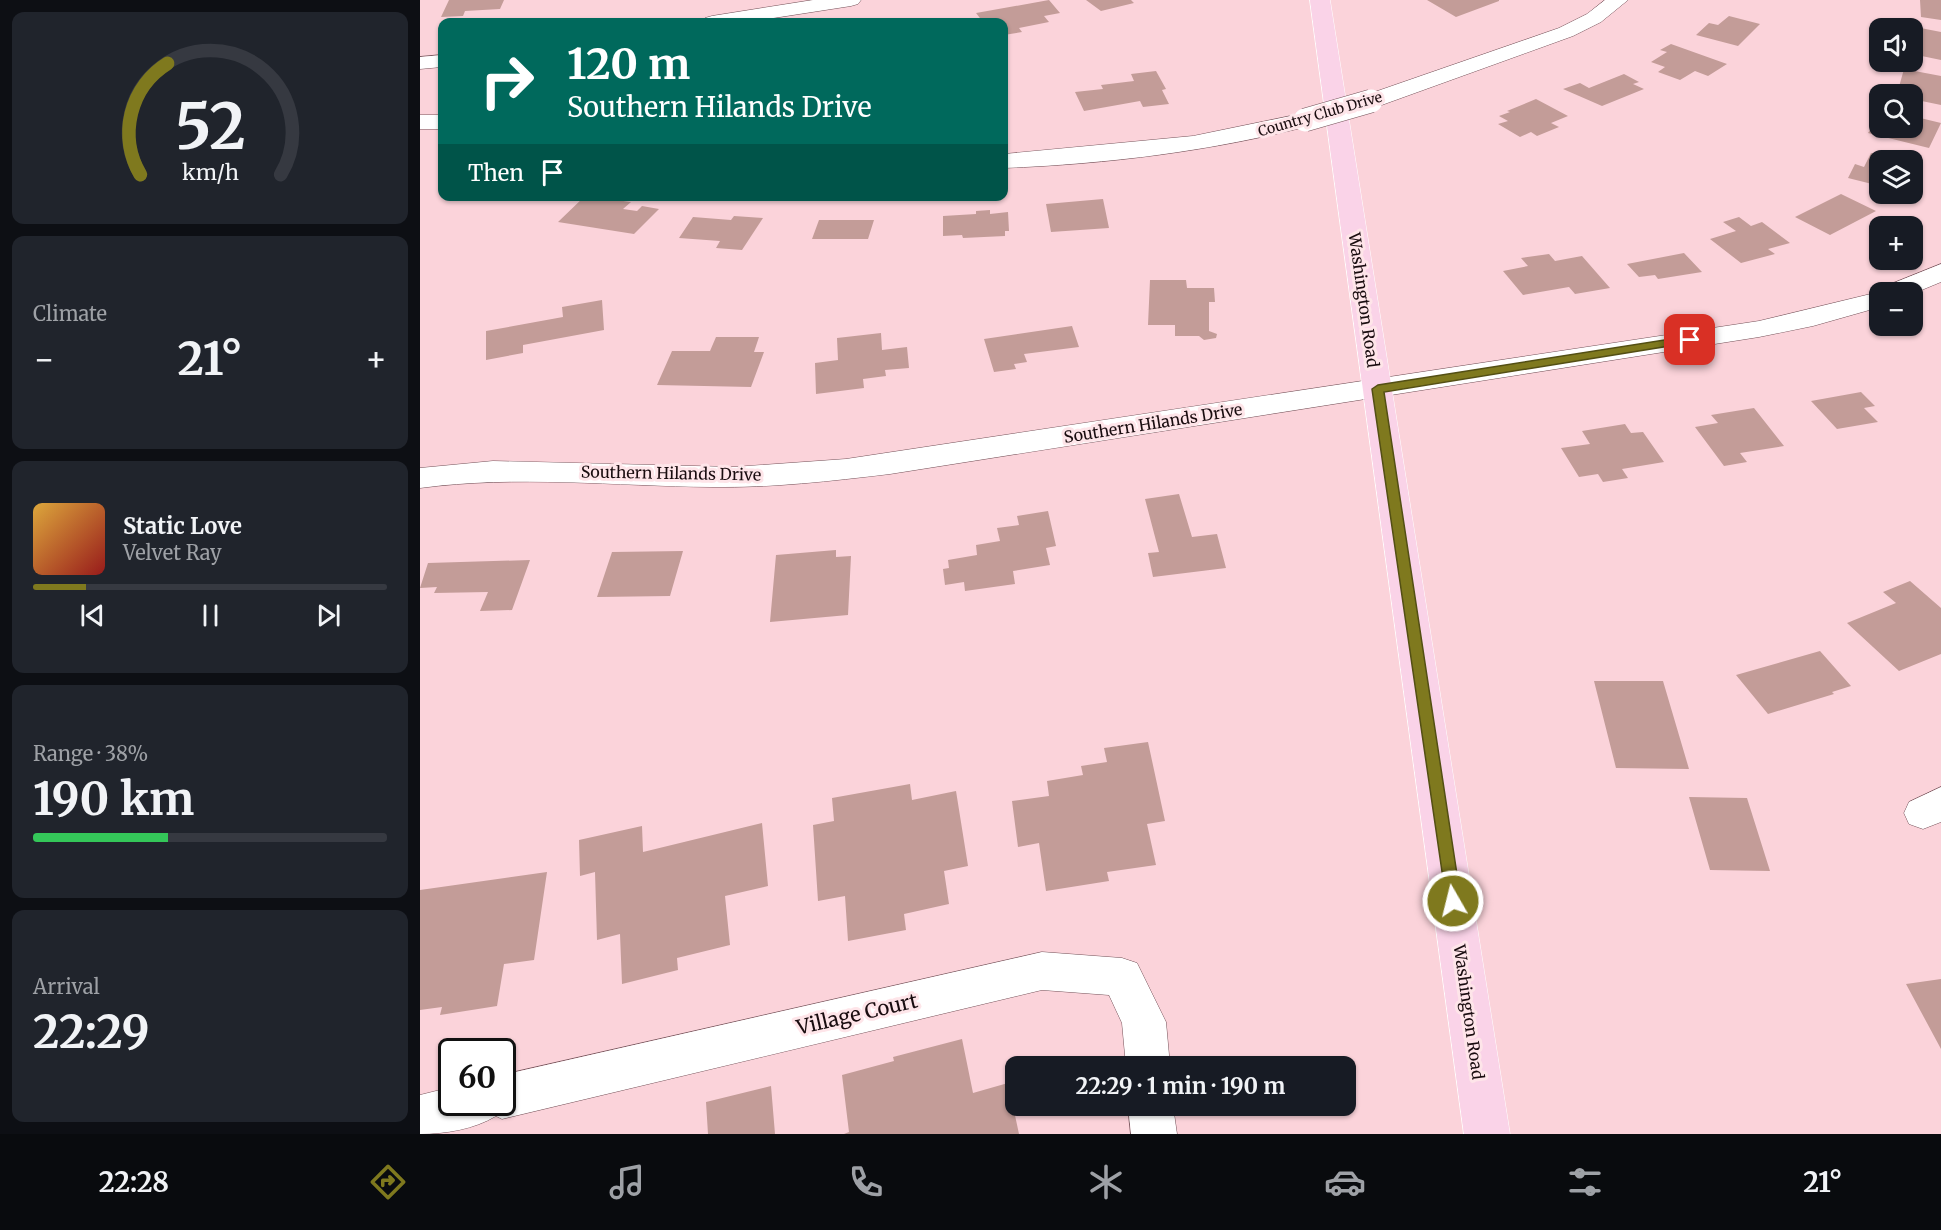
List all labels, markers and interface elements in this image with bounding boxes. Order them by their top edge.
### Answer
map controls [1869,18,1923,336]
button: sound [1869,18,1923,72]
text: 120 m [567,38,690,90]
icon: right [468,42,546,120]
button: search [1869,84,1923,138]
text: 52 [175,88,245,166]
street label: Country Club Drive [1256,88,1384,140]
text: Southern Hilands Drive [567,90,872,124]
button: layers [1869,150,1923,204]
icon: arrive [536,156,569,189]
text: Then [468,159,524,187]
text: km/h [182,160,238,187]
button: + [1869,216,1923,270]
street label: Washington Road [1344,230,1383,369]
button: − [1869,282,1923,336]
text: Climate [33,301,107,326]
pin [1664,314,1715,365]
icon: arrive [1673,323,1706,356]
text: 21° [177,331,243,387]
text: − [33,339,55,380]
text: + [365,339,387,380]
street label: Southern Hilands Drive [1062,399,1244,447]
street label: Southern Hilands Drive [581,461,761,485]
text: Static Love [123,512,242,540]
text: Velvet Ray [123,540,222,565]
icon: previous [76,599,109,632]
icon: pause [194,599,227,632]
icon: next [312,599,345,632]
text: Range · 38% [33,741,148,766]
text: 190 km [33,771,194,827]
position arrow [1421,869,1485,933]
street label: Washington Road [1449,942,1488,1081]
text: Arrival [33,974,100,999]
street label: Village Court [793,987,920,1040]
text: 22:29 [33,1004,150,1060]
speed limit sign: 60 [438,1038,516,1116]
text: 22:29 · 1 min · 190 m [1076,1072,1285,1100]
icon: directions [367,1161,409,1203]
icon: music [606,1161,648,1203]
icon: phone [845,1161,887,1203]
icon: climate [1085,1161,1127,1203]
icon: car [1324,1161,1366,1203]
icon: filters [1564,1161,1606,1203]
text: 22:28 [99,1165,169,1199]
text: 21° [1803,1165,1842,1199]

